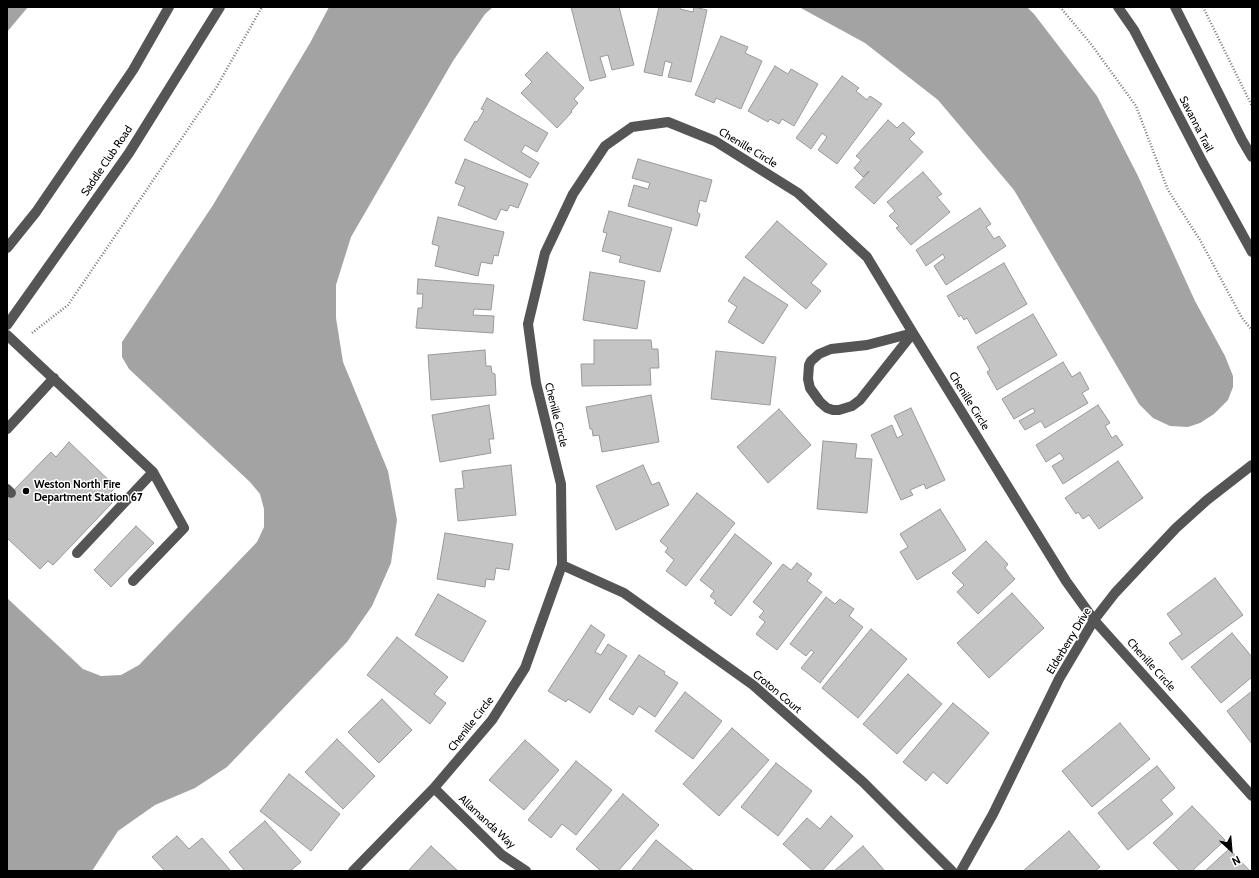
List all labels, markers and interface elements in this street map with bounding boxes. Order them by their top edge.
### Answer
street label: Savanna Trail [1176,94,1216,154]
street label: Saddle Club Road [79,123,135,199]
street label: Chenille Circle [716,125,780,171]
street label: Chenille Circle [946,369,992,433]
street label: Chenille Circle [542,381,570,449]
place label: Weston North Fire Department Station 67 [34,478,143,504]
marker: Weston North Fire Department Station 67 [21,486,31,496]
street label: Elderberry Drive [1044,605,1094,677]
street label: Chenille Circle [1124,636,1178,694]
street label: Croton Court [750,668,804,716]
street label: Chenille Circle [445,694,497,754]
street label: Allamanda Way [456,792,518,852]
north arrow [1211,830,1251,870]
text: N [1230,853,1243,869]

